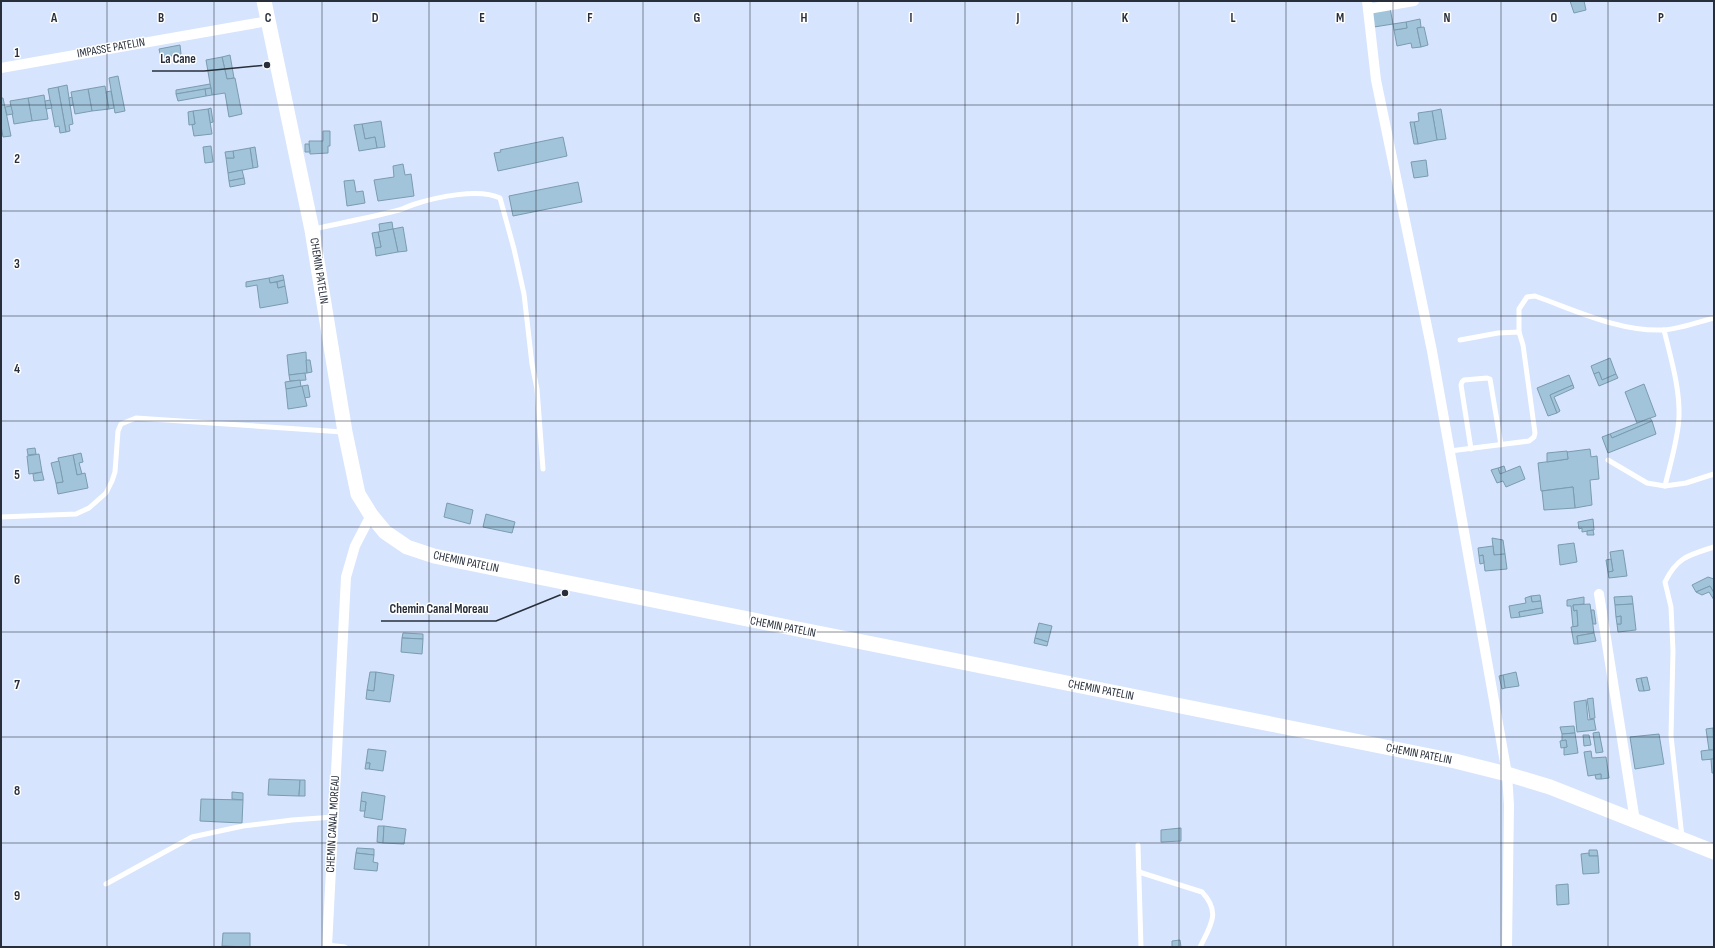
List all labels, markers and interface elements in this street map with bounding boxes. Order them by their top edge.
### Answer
text: A [50,10,58,26]
text: B [158,10,164,26]
text: C [265,10,272,26]
text: D [372,10,379,26]
text: E [479,10,485,26]
text: F [587,10,593,26]
text: G [694,10,701,26]
text: H [801,10,808,26]
text: I [910,10,913,26]
text: J [1016,10,1020,26]
text: K [1122,10,1129,26]
text: L [1230,10,1236,26]
text: M [1336,10,1344,26]
text: N [1444,10,1451,26]
text: O [1551,10,1558,26]
text: P [1658,10,1664,26]
street label: IMPASSE PATELIN [76,35,146,61]
text: 1 [14,45,20,61]
callout: La Cane [152,46,204,71]
text: La Cane [160,51,196,67]
text: 2 [14,151,20,167]
street label: CHEMIN PATELIN [306,237,332,305]
text: 3 [14,256,20,272]
text: 4 [14,361,20,377]
text: 5 [14,467,20,483]
street label: CHEMIN PATELIN [432,548,500,576]
text: 6 [14,572,20,588]
callout: Chemin Canal Moreau [381,596,496,621]
text: Chemin Canal Moreau [389,601,489,617]
street label: CHEMIN PATELIN [749,613,817,641]
street label: CHEMIN PATELIN [1067,676,1135,704]
text: 7 [14,677,20,693]
street label: CHEMIN PATELIN [1385,740,1453,768]
street label: CHEMIN CANAL MOREAU [323,775,343,873]
text: 8 [14,783,20,799]
text: 9 [14,888,20,904]

